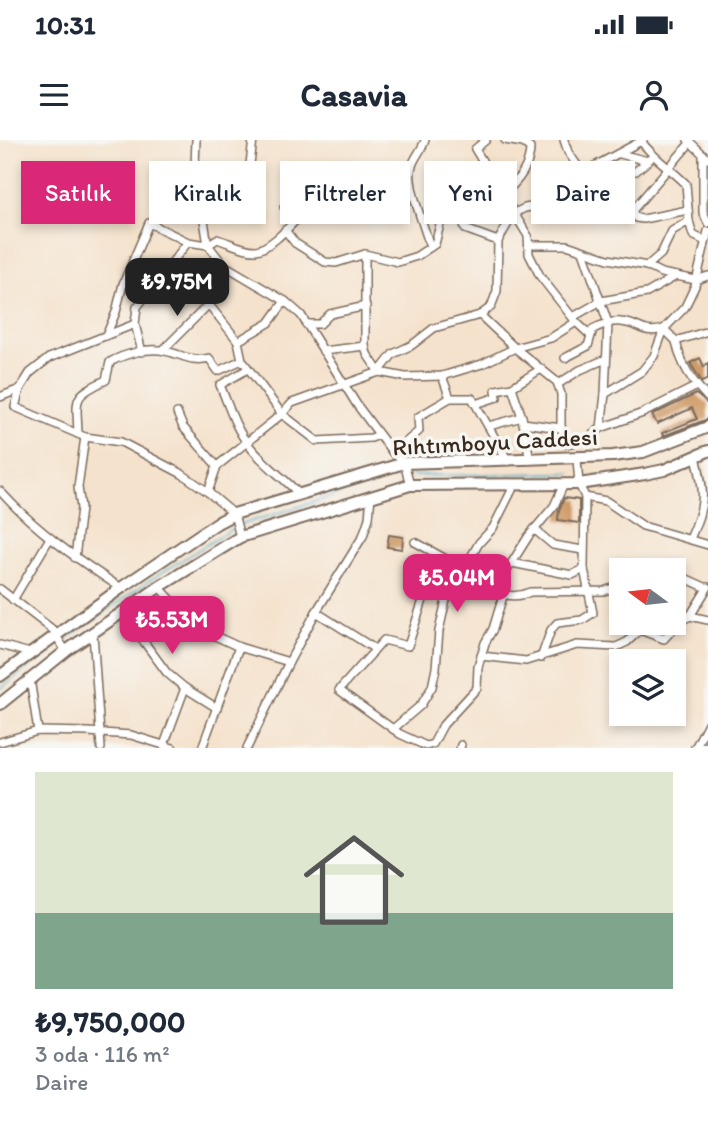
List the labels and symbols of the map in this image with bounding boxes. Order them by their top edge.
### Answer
pin: ₺9.75M [120,258,234,318]
street label: Rıhtımboyu Caddesi [391,422,599,461]
pin: ₺5.04M [400,554,514,614]
north arrow [609,558,686,635]
pin: ₺5.53M [115,596,229,656]

